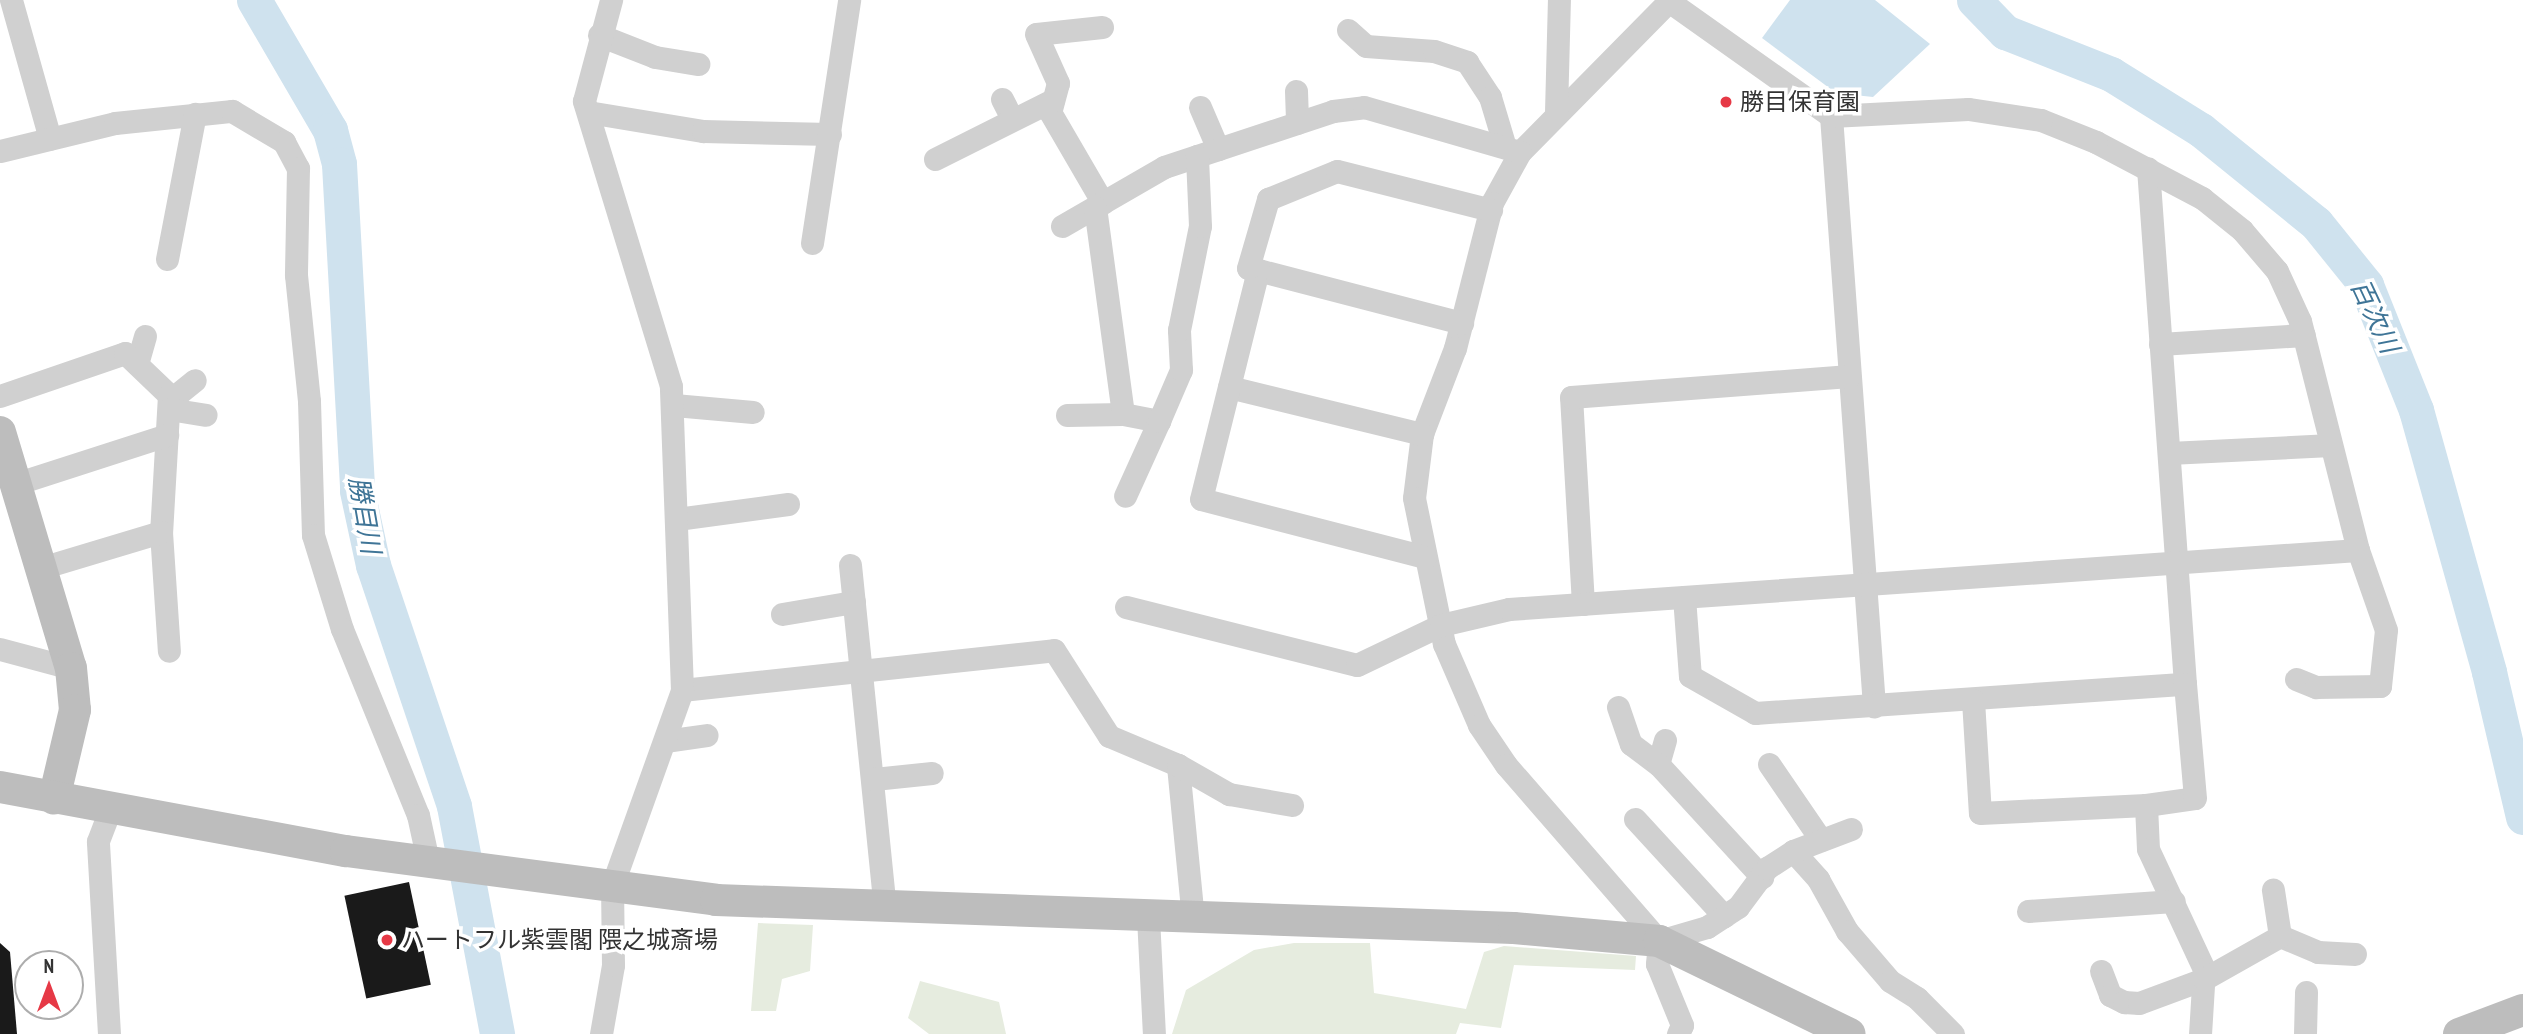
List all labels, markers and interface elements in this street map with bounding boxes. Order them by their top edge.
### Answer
place label: 勝目保育園 [1740,88,1860,116]
marker: 勝目保育園 [1718,94,1734,110]
water label: 百次川 [2344,274,2406,358]
water label: 勝目川 [343,474,387,556]
place label: ハートフル紫雲閣 隈之城斎場 [401,926,718,954]
marker: ハートフル紫雲閣 隈之城斎場 [379,932,395,948]
north arrow [14,950,84,1020]
text: N [44,954,54,978]

